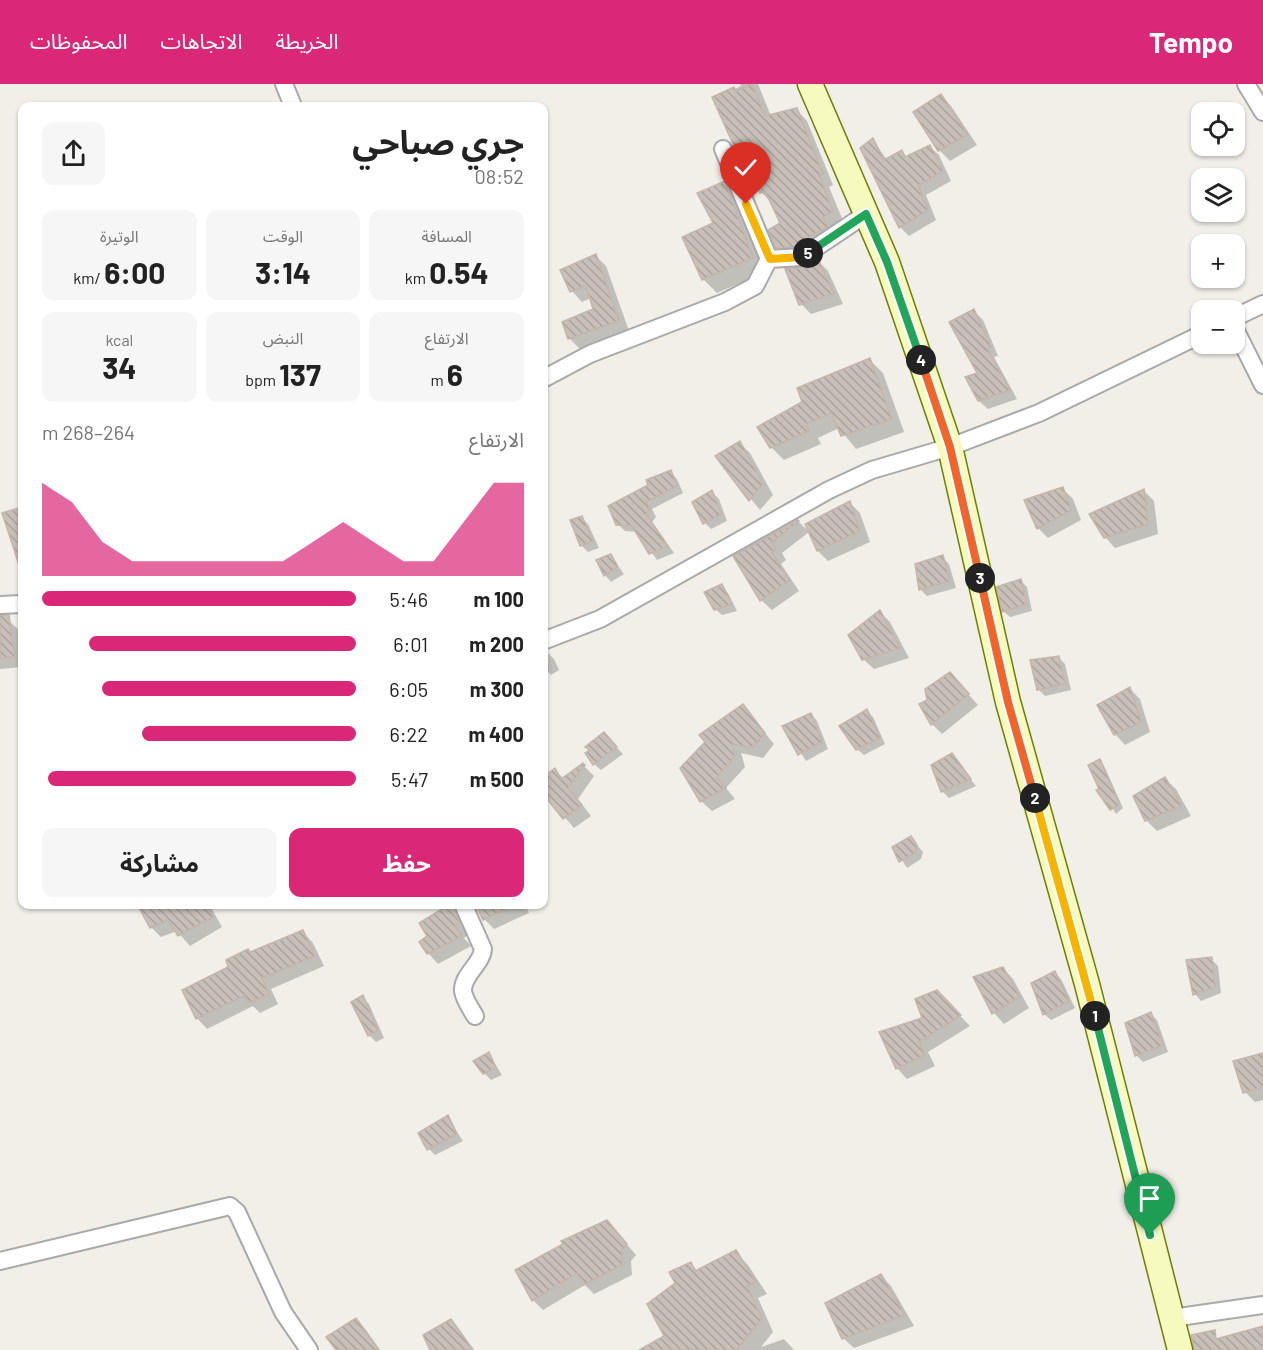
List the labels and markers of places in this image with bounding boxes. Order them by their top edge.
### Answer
pin [720,142,771,204]
pin: 5 [793,238,823,268]
pin: 4 [906,345,936,375]
pin: 3 [965,563,995,593]
pin: 2 [1020,783,1050,813]
pin: 1 [1080,1001,1110,1031]
pin [1124,1173,1175,1235]

